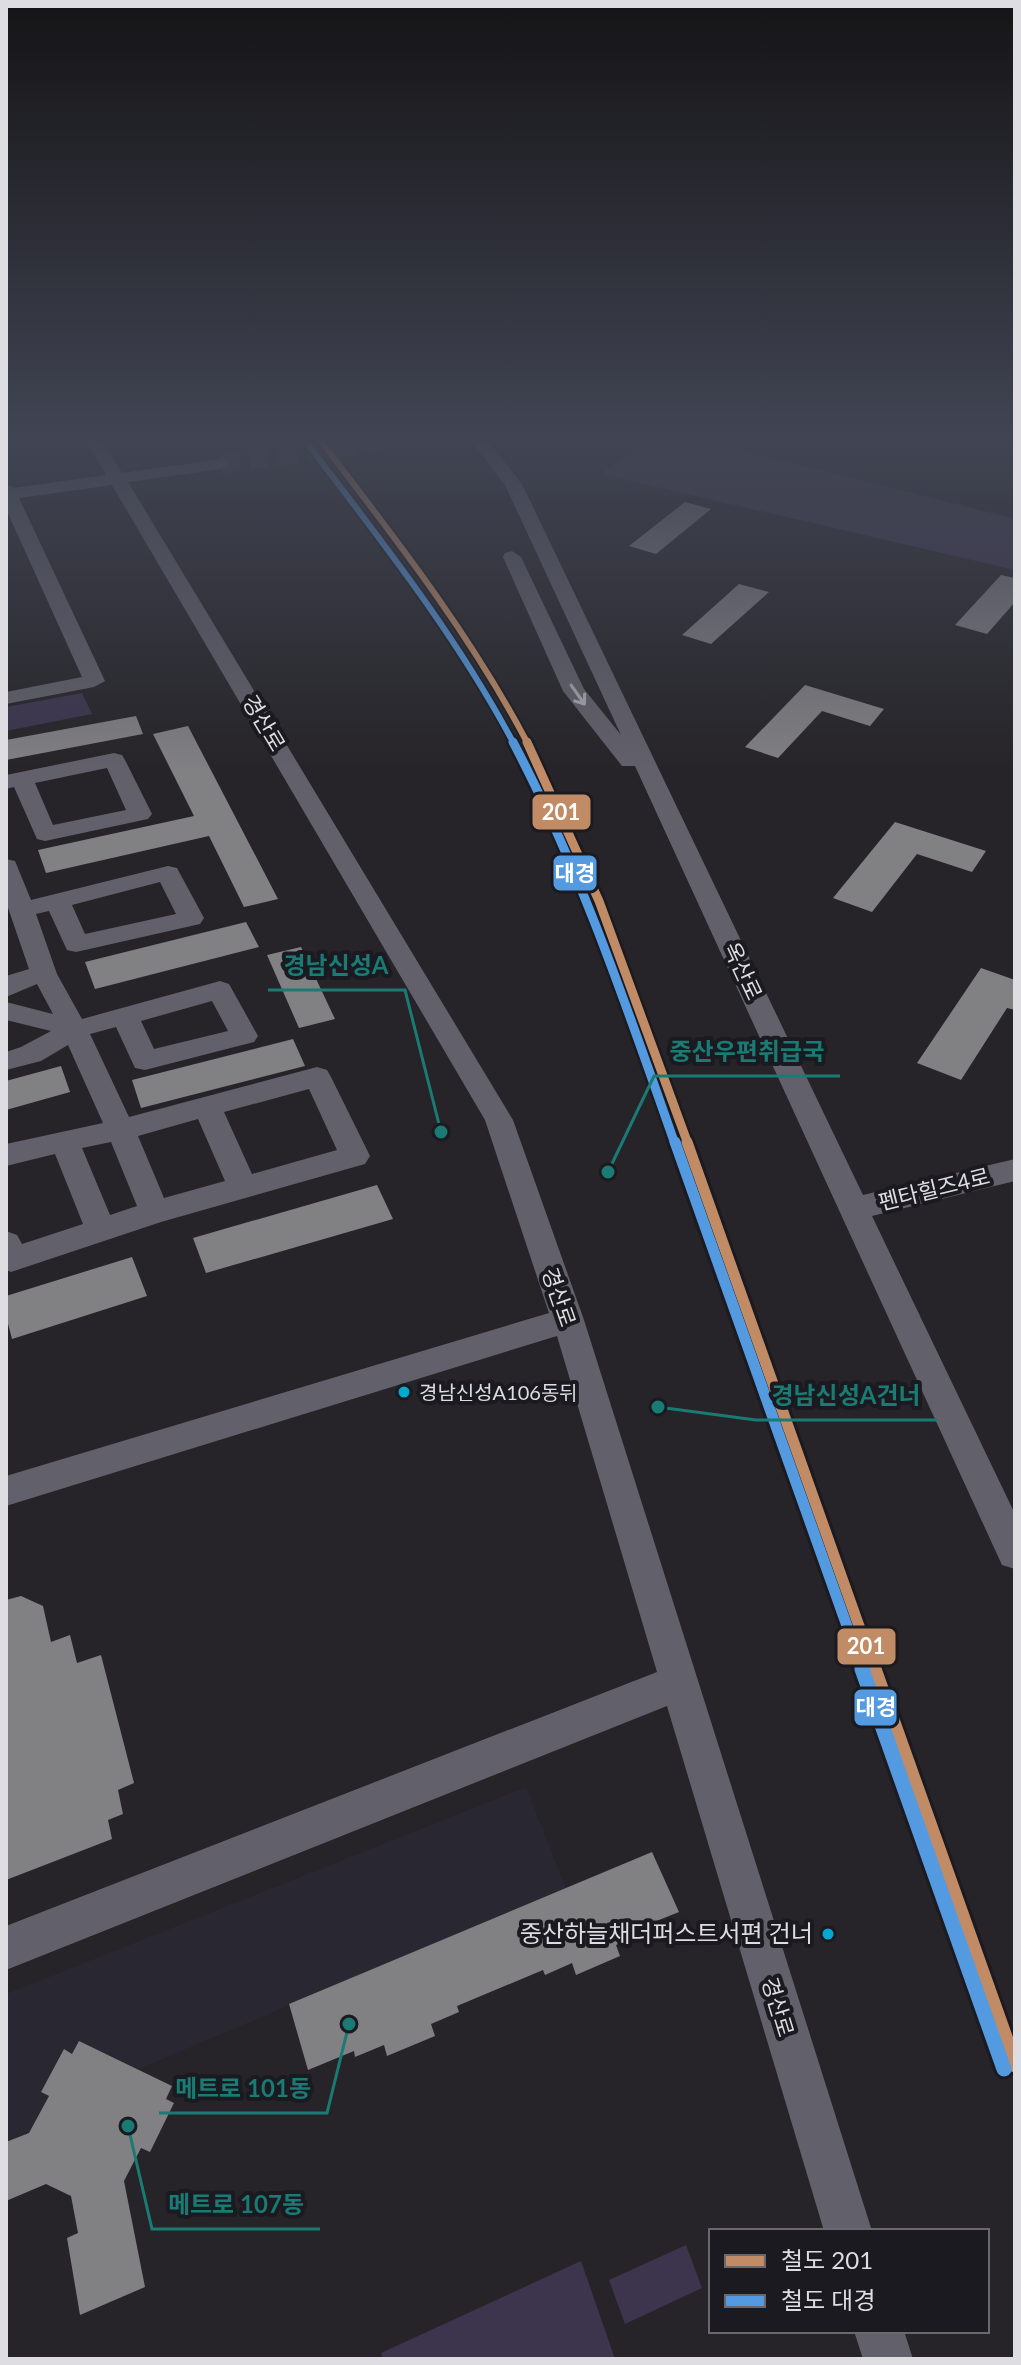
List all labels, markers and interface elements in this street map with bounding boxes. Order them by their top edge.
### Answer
one-way arrow [570,683,586,705]
street label: 경산로 [237,690,292,756]
line badge: 201 [531,793,592,831]
text: 201 [542,798,580,825]
line badge: 대경 [552,854,598,892]
text: 대경 [555,859,595,886]
street label: 옥산로 [718,938,769,1004]
callout: 경남신성A [268,942,405,990]
text: 경남신성A [284,950,389,979]
callout: 중산우편취급국 [654,1028,840,1076]
text: 중산우편취급국 [670,1036,824,1065]
street label: 펜타힐즈4로 [875,1162,992,1215]
street label: 경산로 [537,1264,582,1330]
callout: 경남신성A건너 [756,1372,937,1420]
place label: 경남신성A106동뒤 [419,1380,578,1404]
text: 경남신성A건너 [771,1380,921,1409]
marker: 경남신성A106동뒤 [396,1384,412,1400]
line badge: 201 [836,1627,897,1666]
text: 201 [847,1632,885,1659]
line badge: 대경 [853,1688,898,1727]
text: 대경 [856,1693,896,1720]
place label: 중산하늘채더퍼스트서편 건너 [520,1918,813,1947]
marker: 중산하늘채더퍼스트서편 건너 [820,1926,836,1942]
street label: 경산로 [757,1974,800,2040]
callout: 메트로 101동 [159,2065,327,2113]
text: 메트로 101동 [175,2073,311,2102]
callout: 메트로 107동 [152,2181,320,2229]
text: 메트로 107동 [168,2189,304,2218]
legend [709,2229,989,2333]
text: 철도 201 [781,2245,873,2274]
text: 철도 대경 [781,2285,875,2314]

